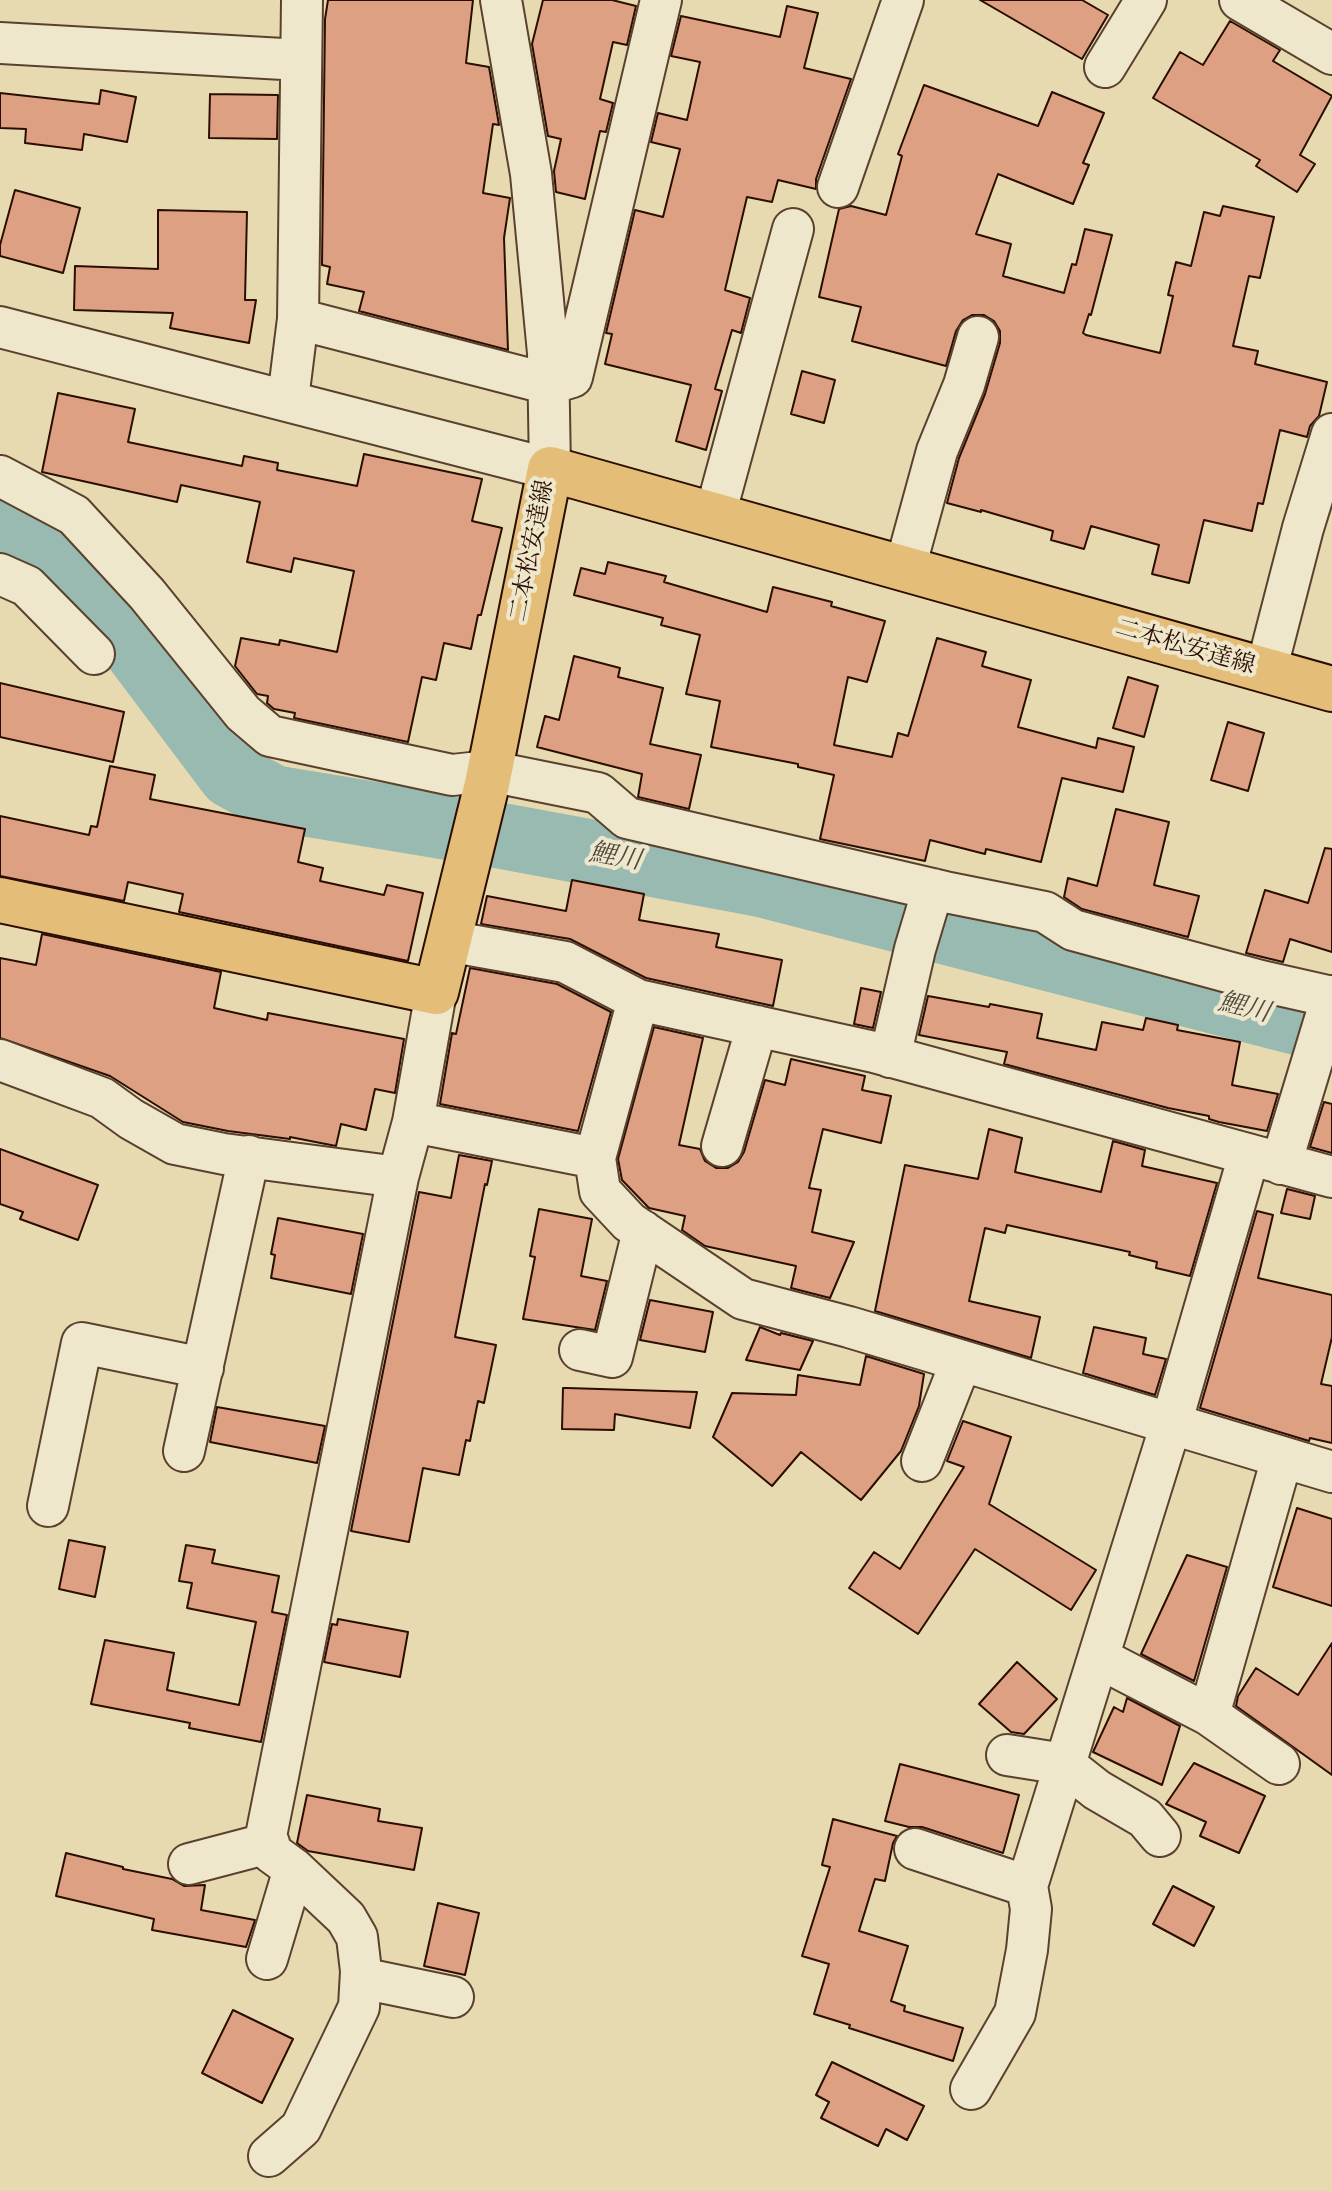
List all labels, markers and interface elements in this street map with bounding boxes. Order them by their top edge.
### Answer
street label: 二本松安達線 [505,478,561,624]
street label: 二本松安達線 [1112,614,1258,682]
water label: 鯉川 [587,838,643,878]
water label: 鯉川 [1215,988,1273,1030]

